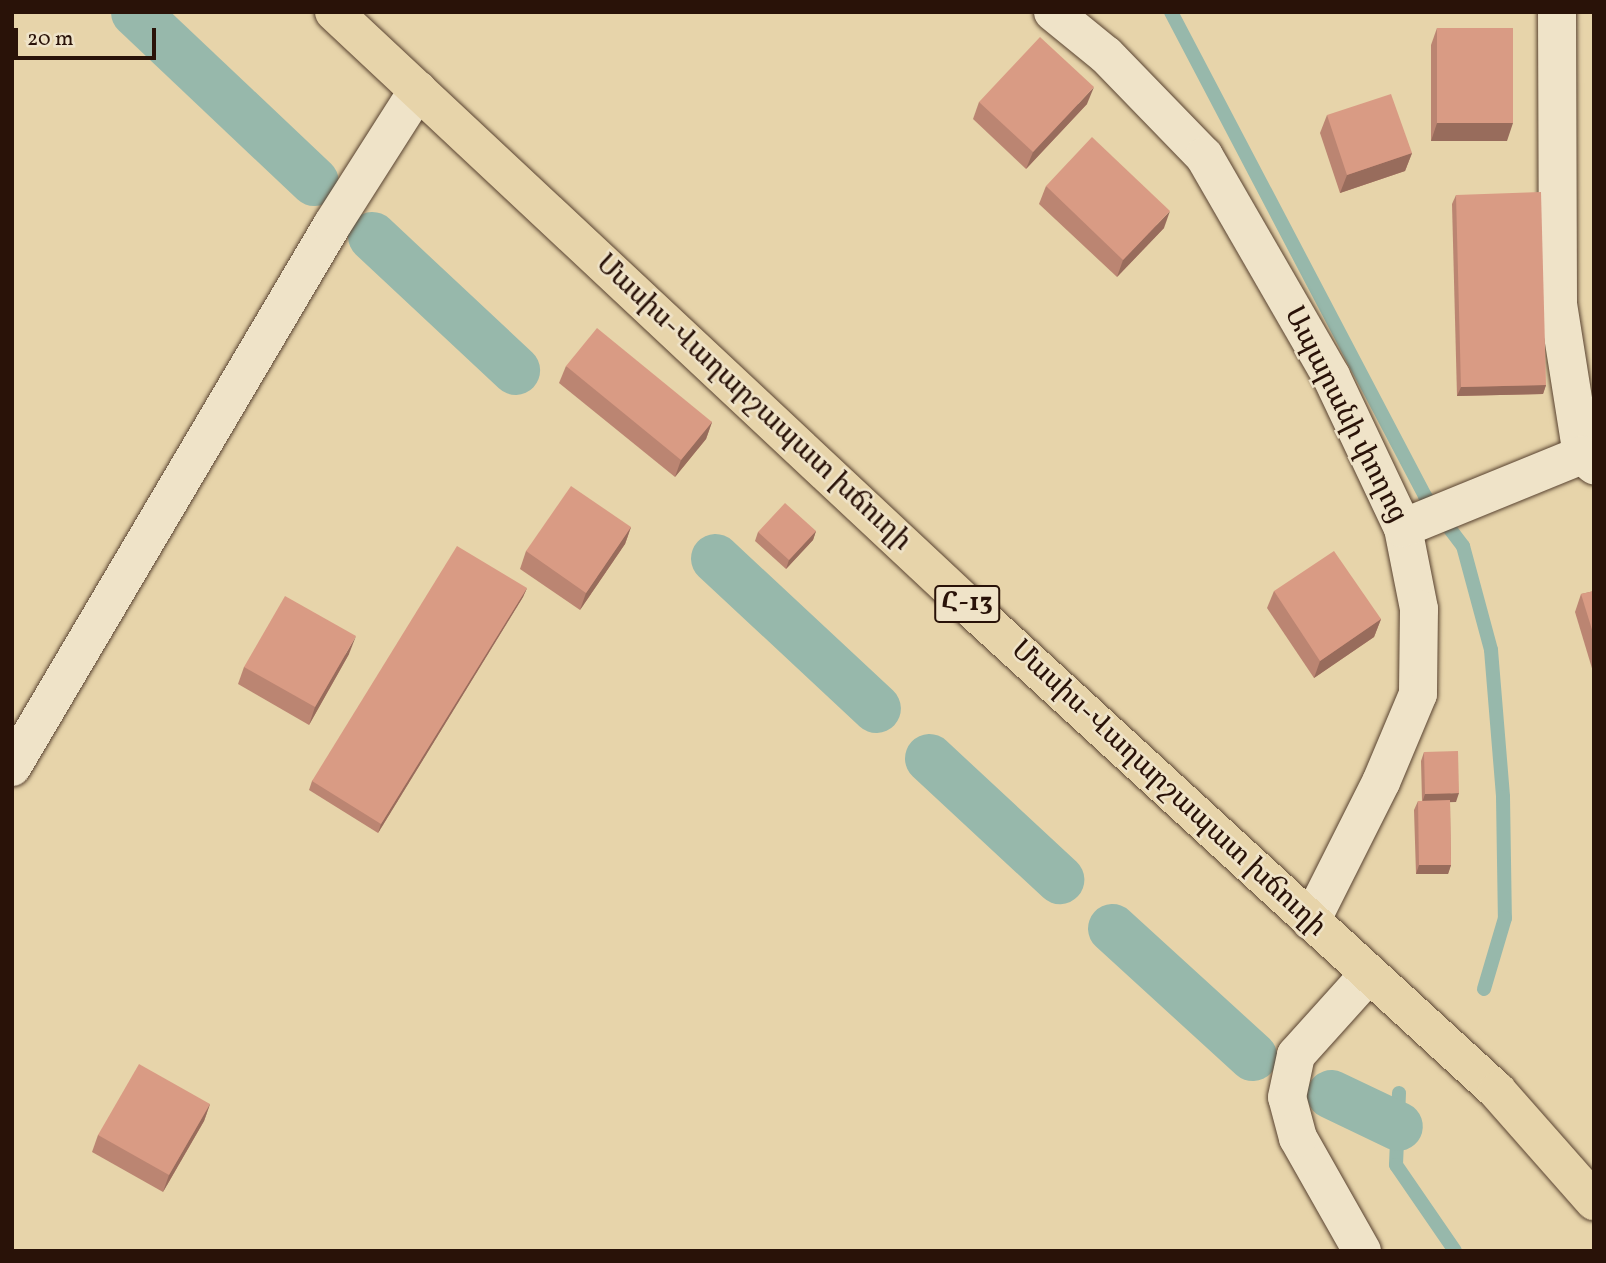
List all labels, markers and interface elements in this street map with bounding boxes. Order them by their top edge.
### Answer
scale bar [18,14,159,58]
text: 20 m [27,25,73,54]
street label: Մասիս-Վաղարշապատ խճուղի [588,248,918,558]
street label: Ապարանի փողոց [1276,301,1414,529]
road number: Հ-13 [934,582,1000,626]
street label: Մասիս-Վաղարշապատ խճուղի [1003,634,1333,944]

